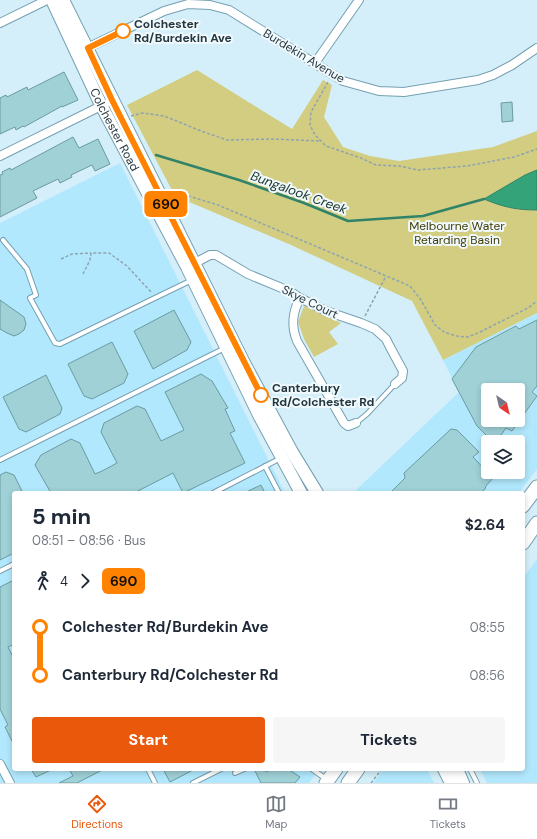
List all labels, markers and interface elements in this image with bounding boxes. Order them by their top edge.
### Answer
place label: Colchester Rd/Burdekin Ave [134,16,232,46]
marker: Colchester Rd/Burdekin Ave [115,23,131,39]
street label: Burdekin Avenue [260,25,348,87]
street label: Colchester Road [86,86,143,174]
water label: Bungalook Creek [248,167,350,218]
line badge: 690 [143,191,189,217]
text: 690 [152,195,180,213]
park label: Melbourne Water Retarding Basin [409,218,505,248]
street label: Skye Court [279,281,341,323]
place label: Canterbury Rd/Colchester Rd [272,380,375,410]
north arrow [481,383,525,427]
map controls [481,383,525,479]
marker: Canterbury Rd/Colchester Rd [253,387,269,403]
button: layers [481,435,525,479]
text: 5 min [32,502,91,531]
text: $2.64 [465,515,505,535]
text: 08:51 – 08:56 · Bus [32,532,146,549]
icon: walk [32,570,54,592]
icon: forward [74,570,96,592]
text: 690 [110,572,137,590]
text: 4 [60,573,68,590]
text: Colchester Rd/Burdekin Ave [62,617,269,637]
text: 08:55 [470,619,505,636]
text: Canterbury Rd/Colchester Rd [62,665,278,685]
text: 08:56 [469,667,505,684]
button: Start [32,717,265,763]
button: Tickets [273,717,505,763]
tab: Directions [71,793,123,831]
tab: Map [265,793,287,831]
tab: Tickets [430,793,466,831]

